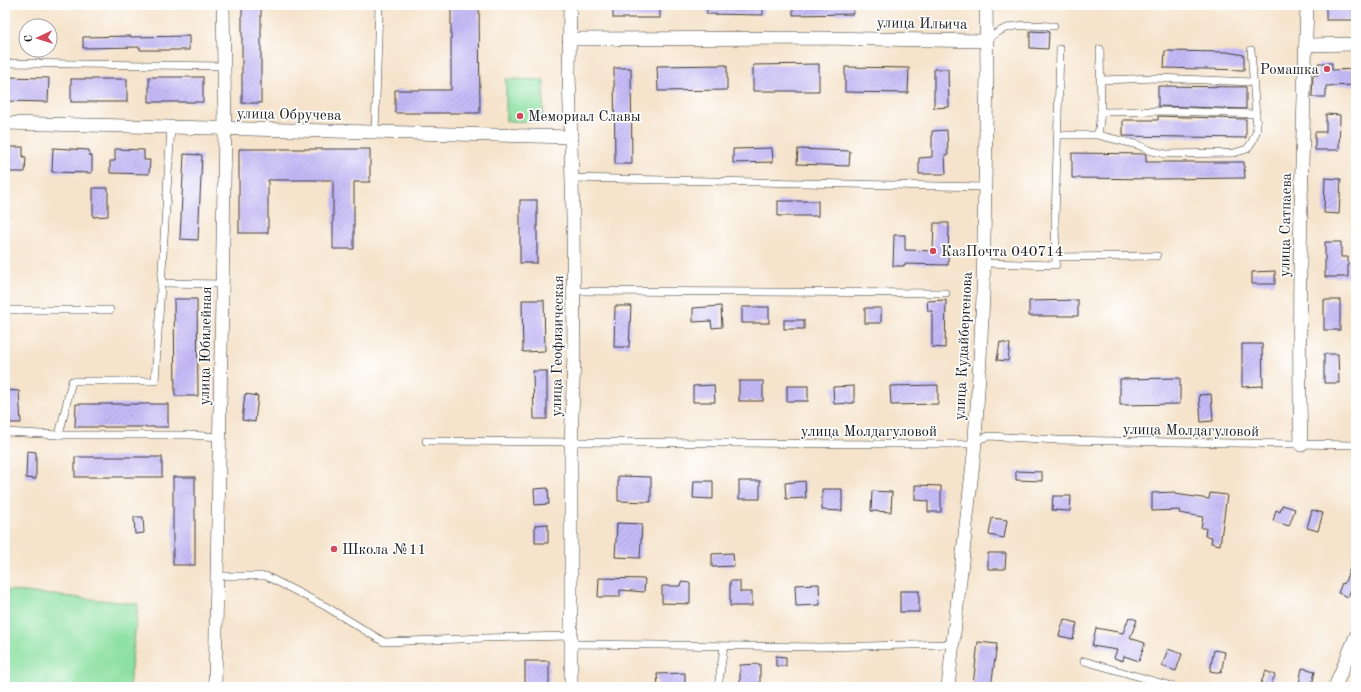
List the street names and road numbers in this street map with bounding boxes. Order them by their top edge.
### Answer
street label: улица Ильича [876,16,968,33]
street label: улица Обручева [236,107,342,124]
street label: улица Сатпаева [1278,172,1295,277]
street label: улица Кудайбергенова [953,271,976,421]
street label: улица Геофизическая [550,275,567,417]
street label: улица Юбилейная [198,286,215,406]
street label: улица Молдагуловой [1123,423,1259,440]
street label: улица Молдагуловой [801,425,937,440]

